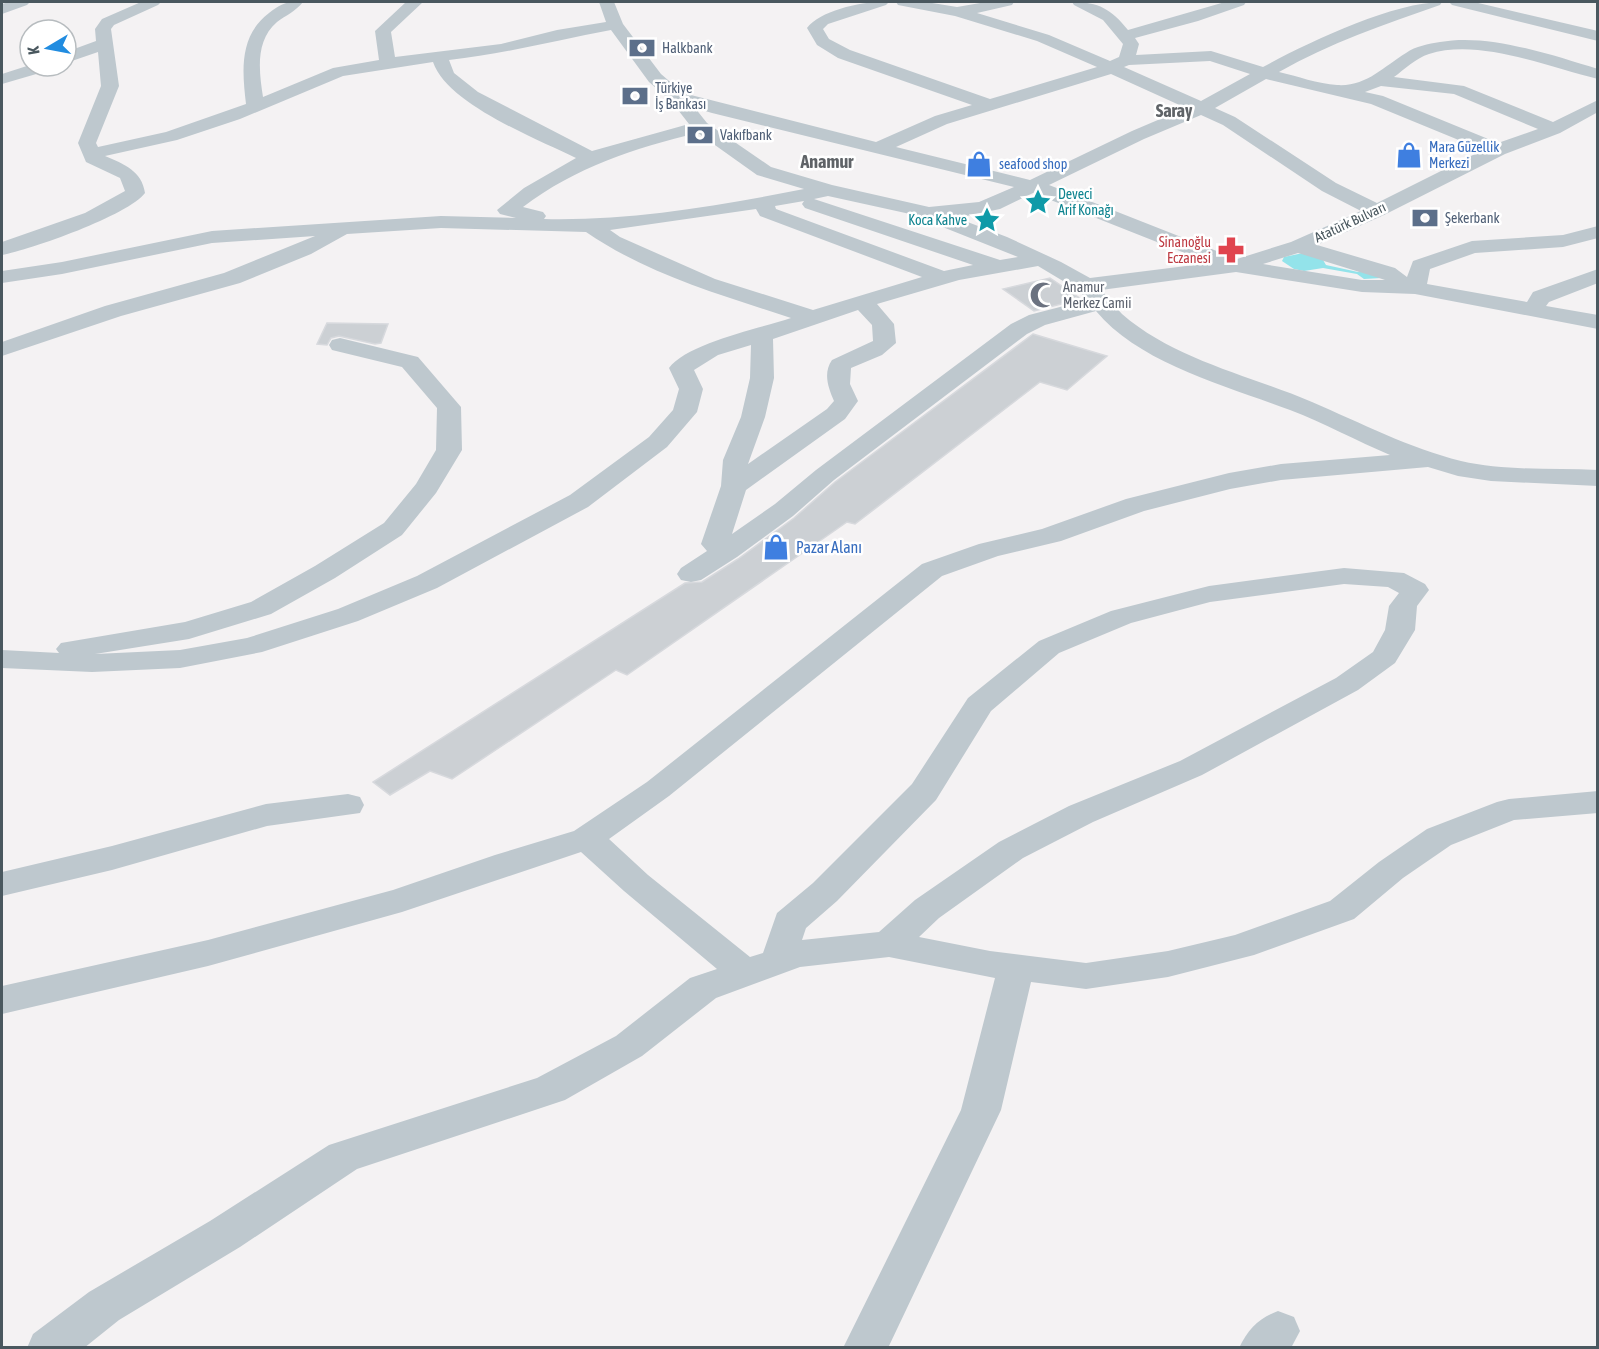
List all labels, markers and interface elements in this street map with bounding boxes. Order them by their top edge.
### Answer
north arrow [18,18,78,78]
bank icon: Halkbank [627,33,657,63]
place label: Halkbank [662,40,713,56]
text: K [24,45,43,56]
place label: Türkiye İş Bankası [655,80,706,112]
bank icon: Türkiye İş Bankası [620,81,650,111]
district label: Saray [1156,100,1193,121]
bank icon: Vakıfbank [685,120,715,150]
place label: Vakıfbank [720,127,772,143]
place label: Mara Güzellik Merkezi [1429,139,1499,171]
shop icon: Mara Güzellik Merkezi [1394,140,1424,170]
shop icon: seafood shop [964,149,994,179]
district label: Anamur [800,151,854,172]
place label: seafood shop [999,156,1068,172]
place label: Deveci Arif Konağı [1058,186,1114,218]
place icon: Deveci Arif Konağı [1023,187,1053,217]
street label: Atatürk Bulvarı [1312,199,1388,245]
bank icon: Şekerbank [1410,203,1440,233]
place icon: Koca Kahve [972,205,1002,235]
place label: Şekerbank [1445,210,1500,226]
place label: Koca Kahve [908,212,967,228]
place label: Sinanoğlu Eczanesi [1159,234,1211,266]
pharmacy icon: Sinanoğlu Eczanesi [1216,235,1246,265]
place label: Anamur Merkez Camii [1063,279,1131,311]
mosque icon: Anamur Merkez Camii [1028,280,1058,310]
shop icon: Pazar Alanı [761,532,791,562]
place label: Pazar Alanı [796,538,862,556]

